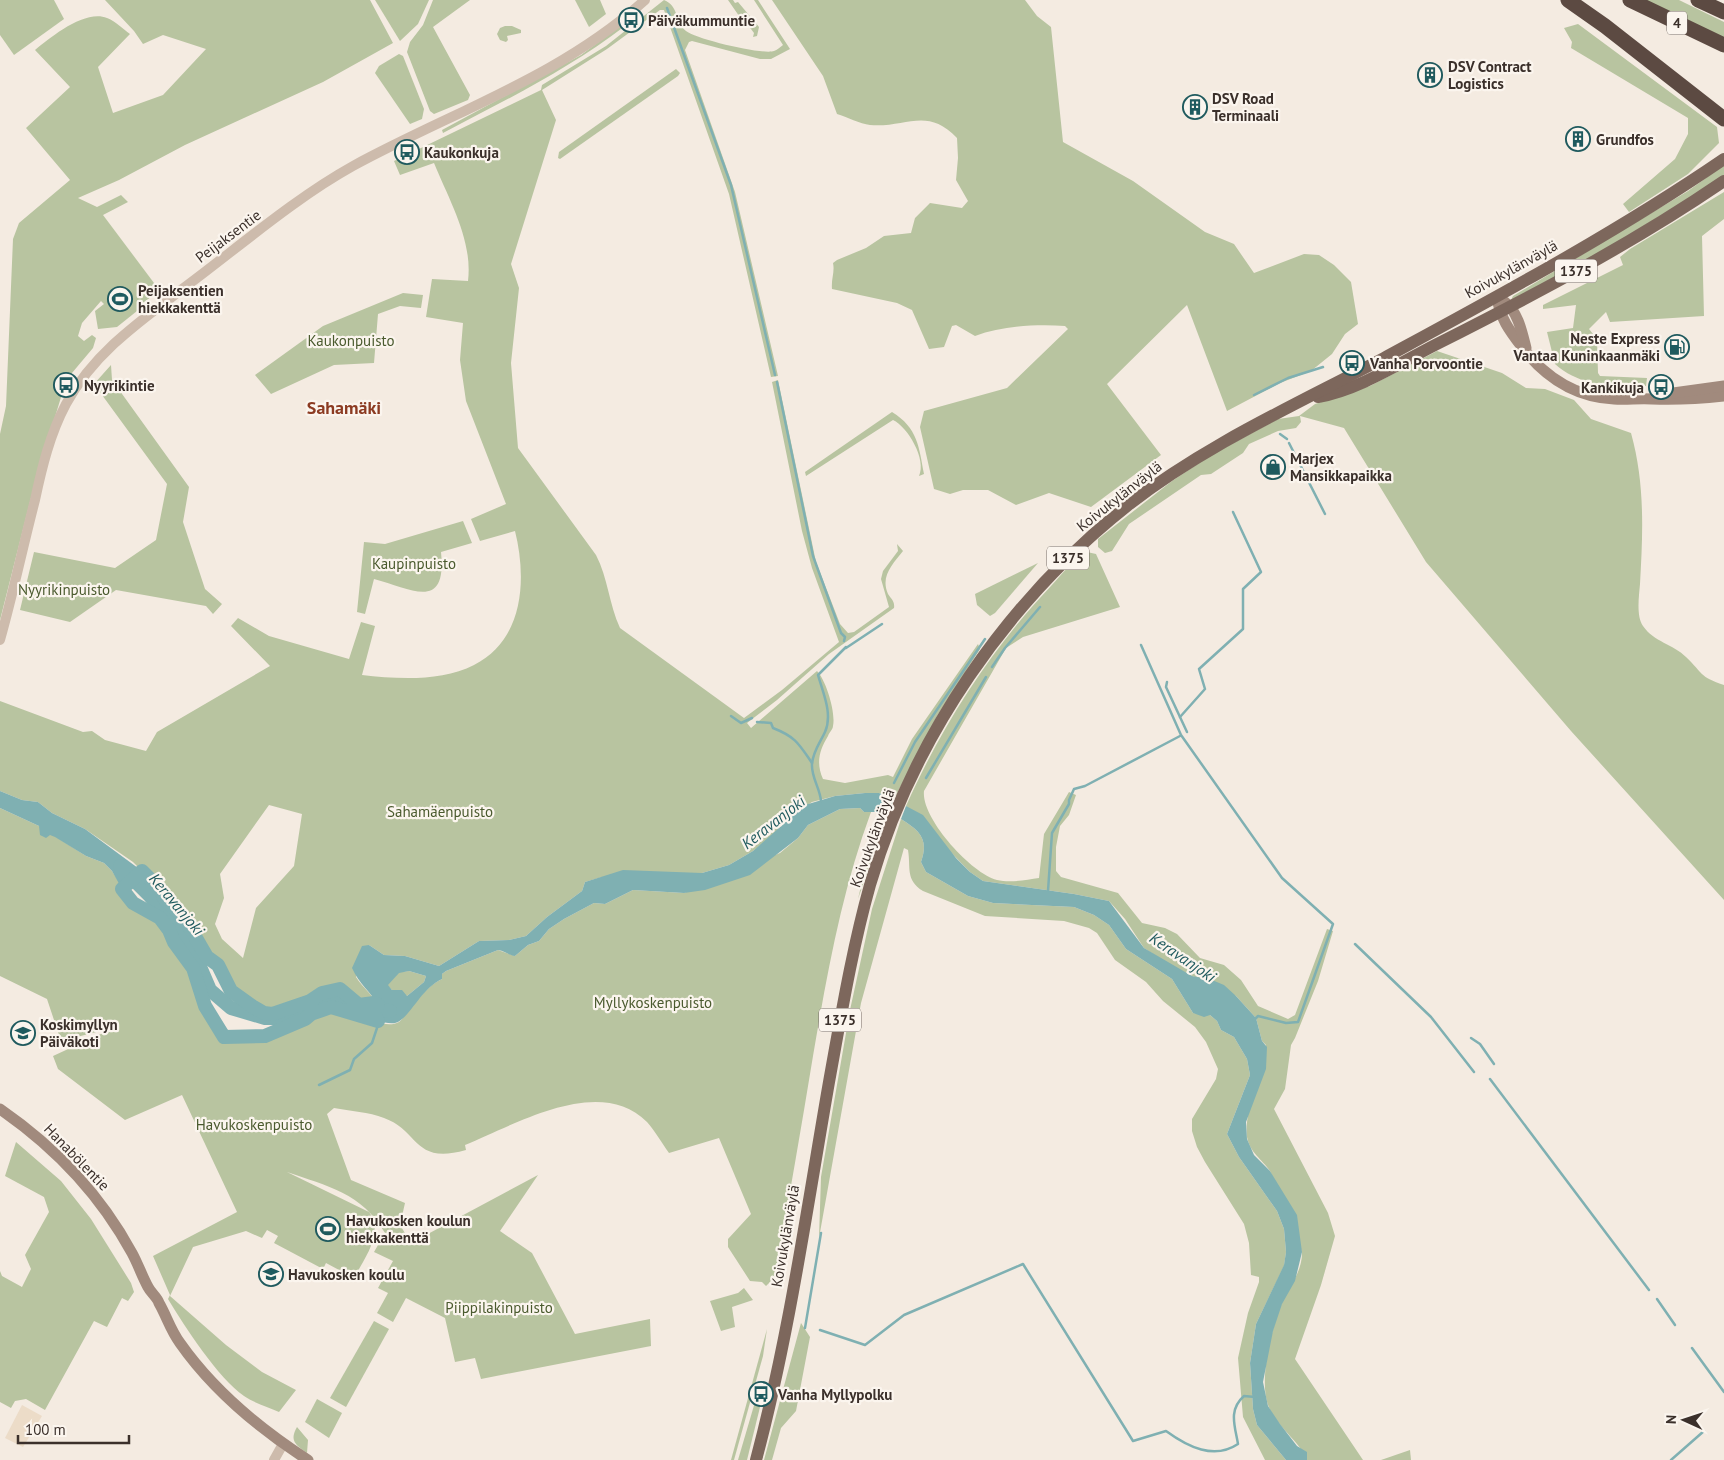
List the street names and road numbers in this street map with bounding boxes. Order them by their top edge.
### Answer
road number: 4 [1667,12,1687,34]
street label: Peijaksentie [192,205,264,267]
street label: Koivukylänväylä [1461,236,1561,302]
road number: 1375 [1555,260,1597,282]
street label: Koivukylänväylä [1072,457,1166,535]
road number: 1375 [1047,546,1089,570]
street label: Koivukylänväylä [845,786,899,890]
road number: 1375 [819,1008,861,1032]
street label: Hanabölentie [40,1119,114,1195]
street label: Koivukylänväylä [767,1183,803,1289]

